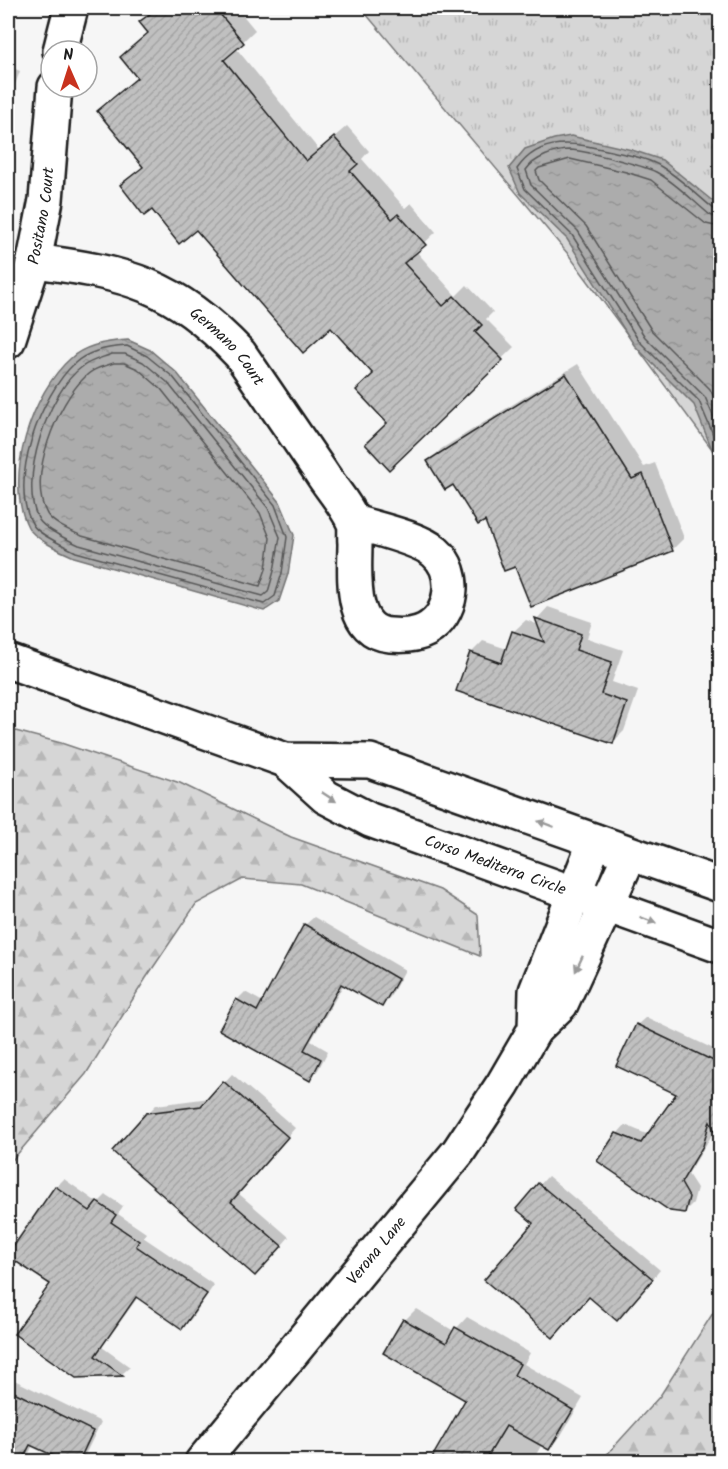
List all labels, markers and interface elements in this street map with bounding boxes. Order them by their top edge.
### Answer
north arrow [39,39,99,99]
text: N [63,43,74,68]
street label: Positano Court [21,165,61,267]
street label: Germano Court [184,301,271,392]
one-way arrow [321,792,337,803]
one-way arrow [537,819,555,829]
street label: Corso Mediterra Circle [421,828,570,902]
one-way arrow [639,915,657,925]
one-way arrow [575,956,584,973]
street label: Verona Lane [340,1211,412,1291]

